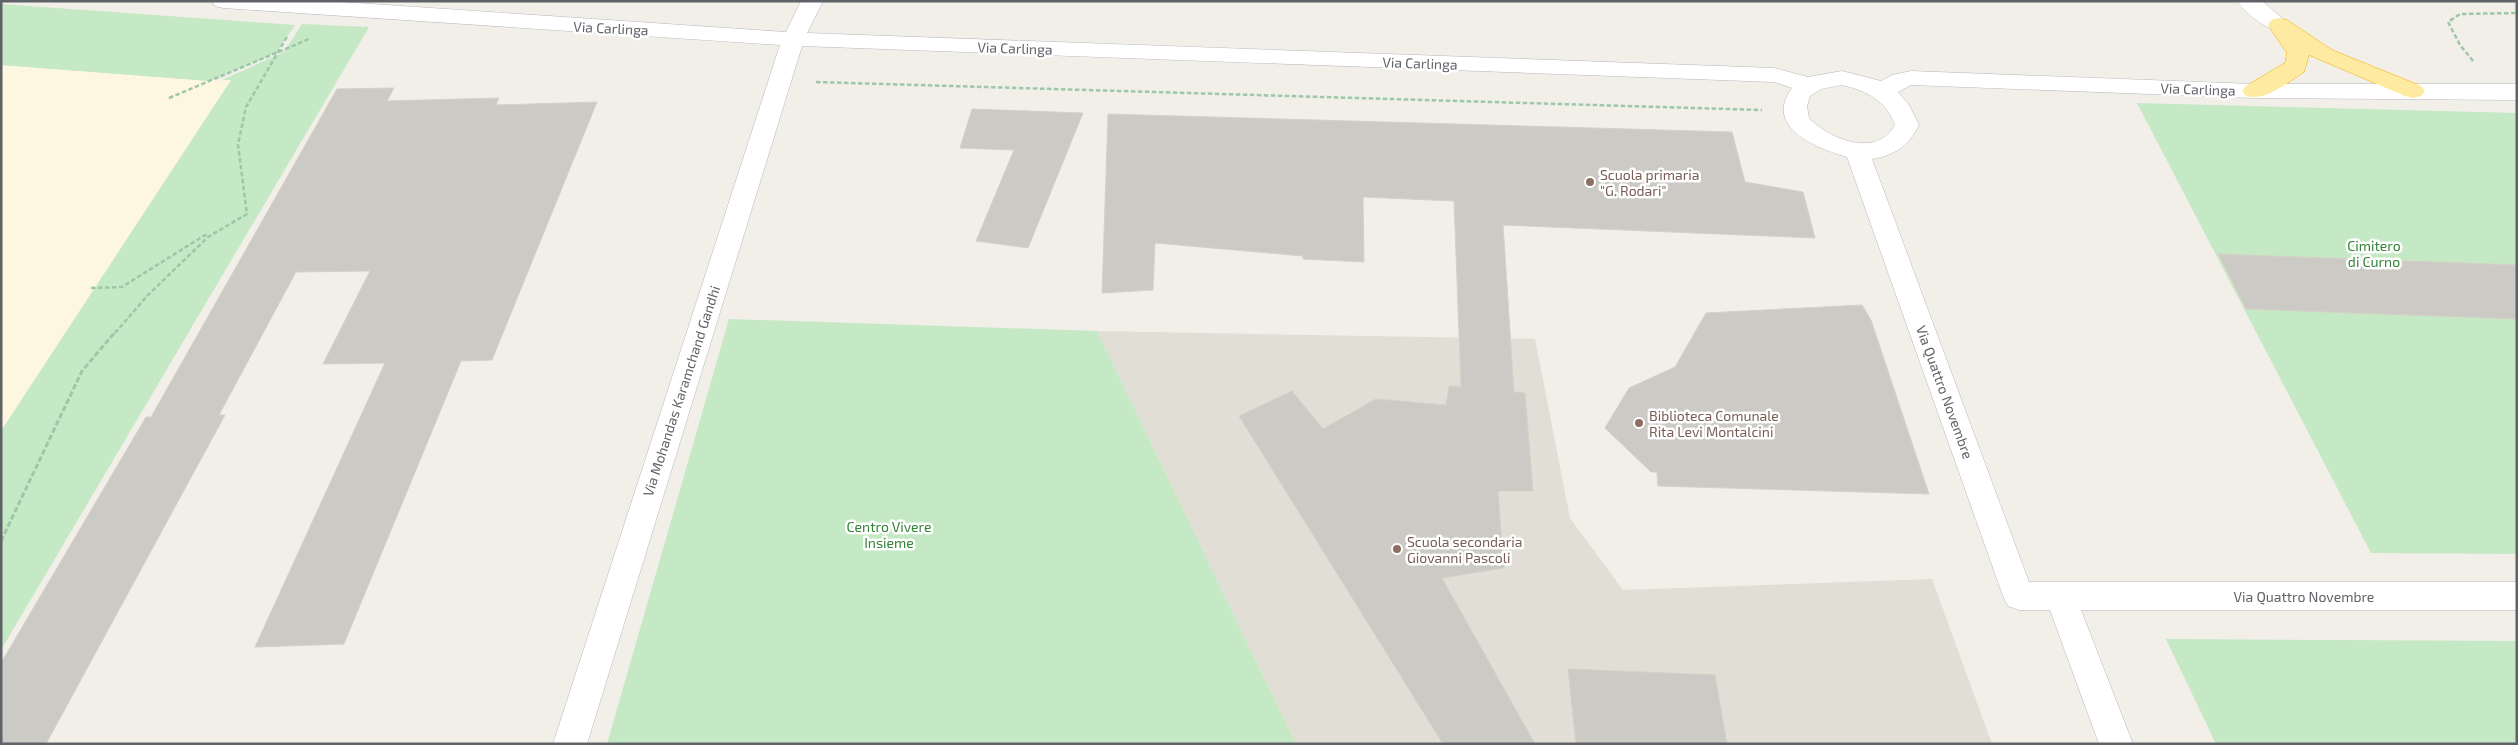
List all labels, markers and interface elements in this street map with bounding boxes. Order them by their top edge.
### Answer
street label: Via Carlinga [573,18,649,38]
street label: Via Carlinga [977,38,1053,58]
street label: Via Carlinga [1382,53,1458,73]
street label: Via Carlinga [2160,79,2236,99]
place label: Scuola primaria "G. Rodari" [1600,166,1700,199]
marker: Scuola primaria "G. Rodari" [1584,176,1596,188]
park label: Cimitero di Curno [2347,237,2401,270]
street label: Via Mohandas Karamchand Gandhi [639,283,723,499]
street label: Via Quattro Novembre [1913,323,1977,461]
place label: Biblioteca Comunale Rita Levi Montalcini [1649,407,1779,440]
marker: Biblioteca Comunale Rita Levi Montalcini [1633,417,1645,429]
park label: Centro Vivere Insieme [847,518,931,551]
place label: Scuola secondaria Giovanni Pascoli [1407,533,1523,566]
marker: Scuola secondaria Giovanni Pascoli [1391,543,1403,555]
street label: Via Quattro Novembre [2234,588,2374,605]

